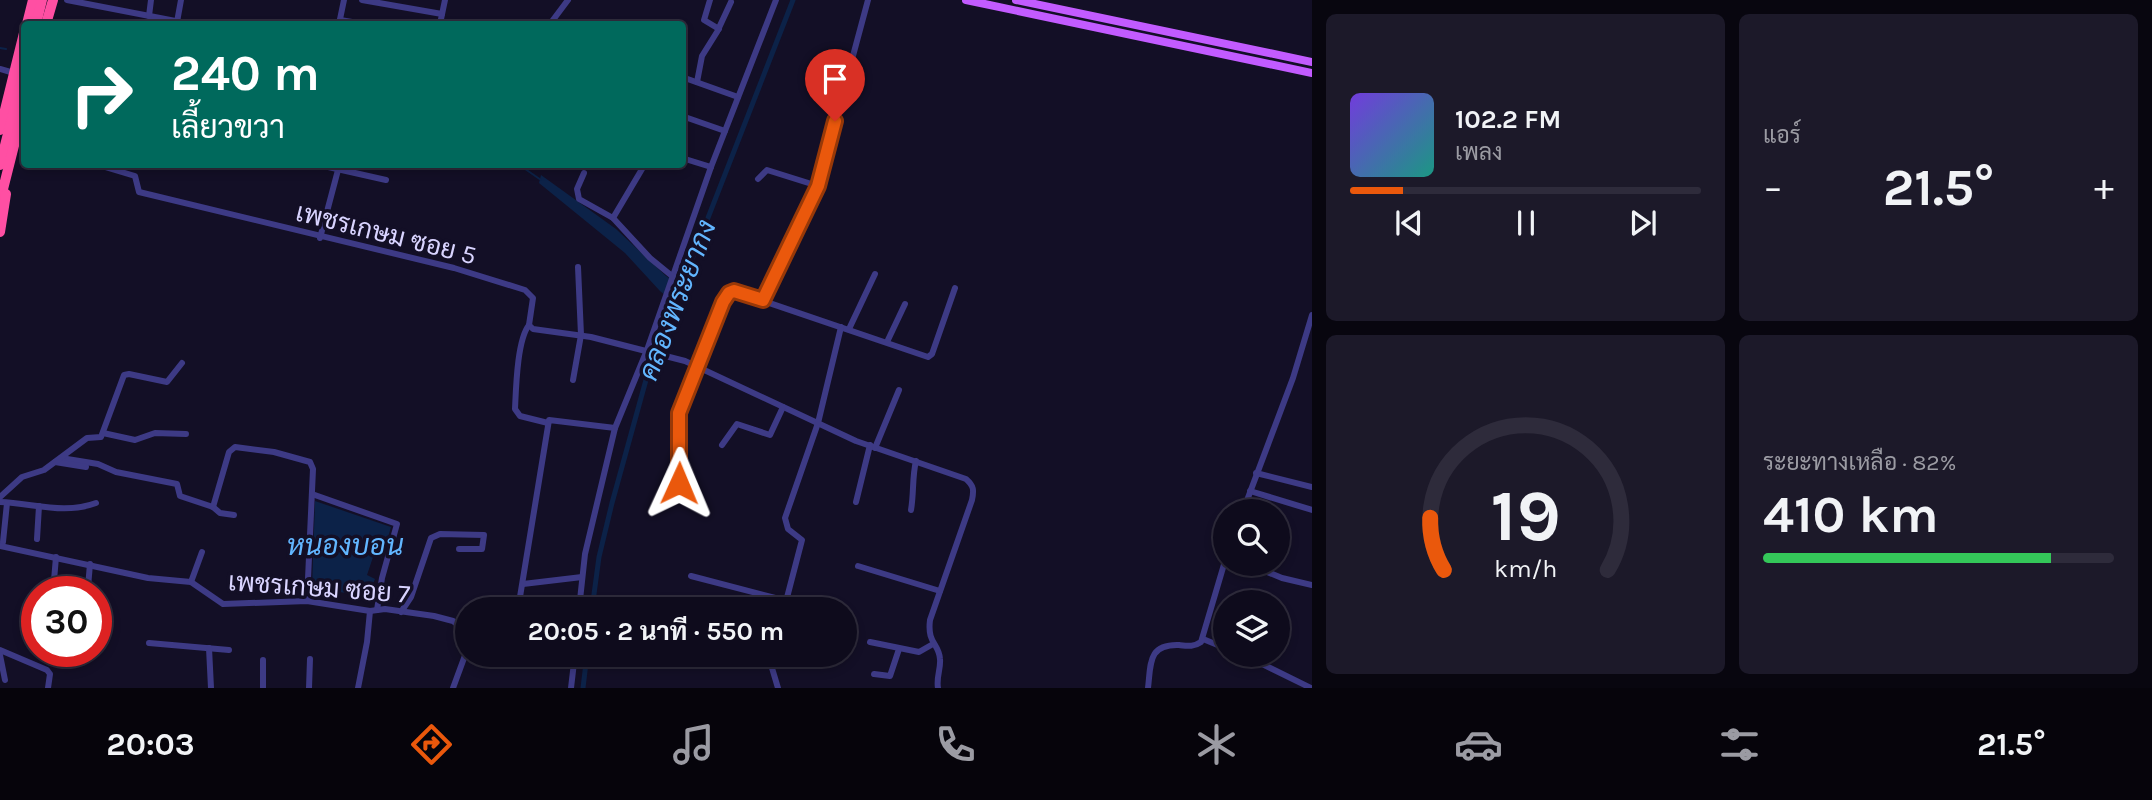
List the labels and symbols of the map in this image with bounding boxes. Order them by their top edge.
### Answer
pin [805,49,865,121]
street label: เพชรเกษม ซอย 5 [293,197,479,271]
water label: คลองพระยากง [631,215,723,385]
position arrow [642,446,716,520]
water label: หนองบอน [286,529,404,562]
street label: เพชรเกษม ซอย 7 [227,566,411,610]
speed limit sign: 30 [21,576,112,667]

